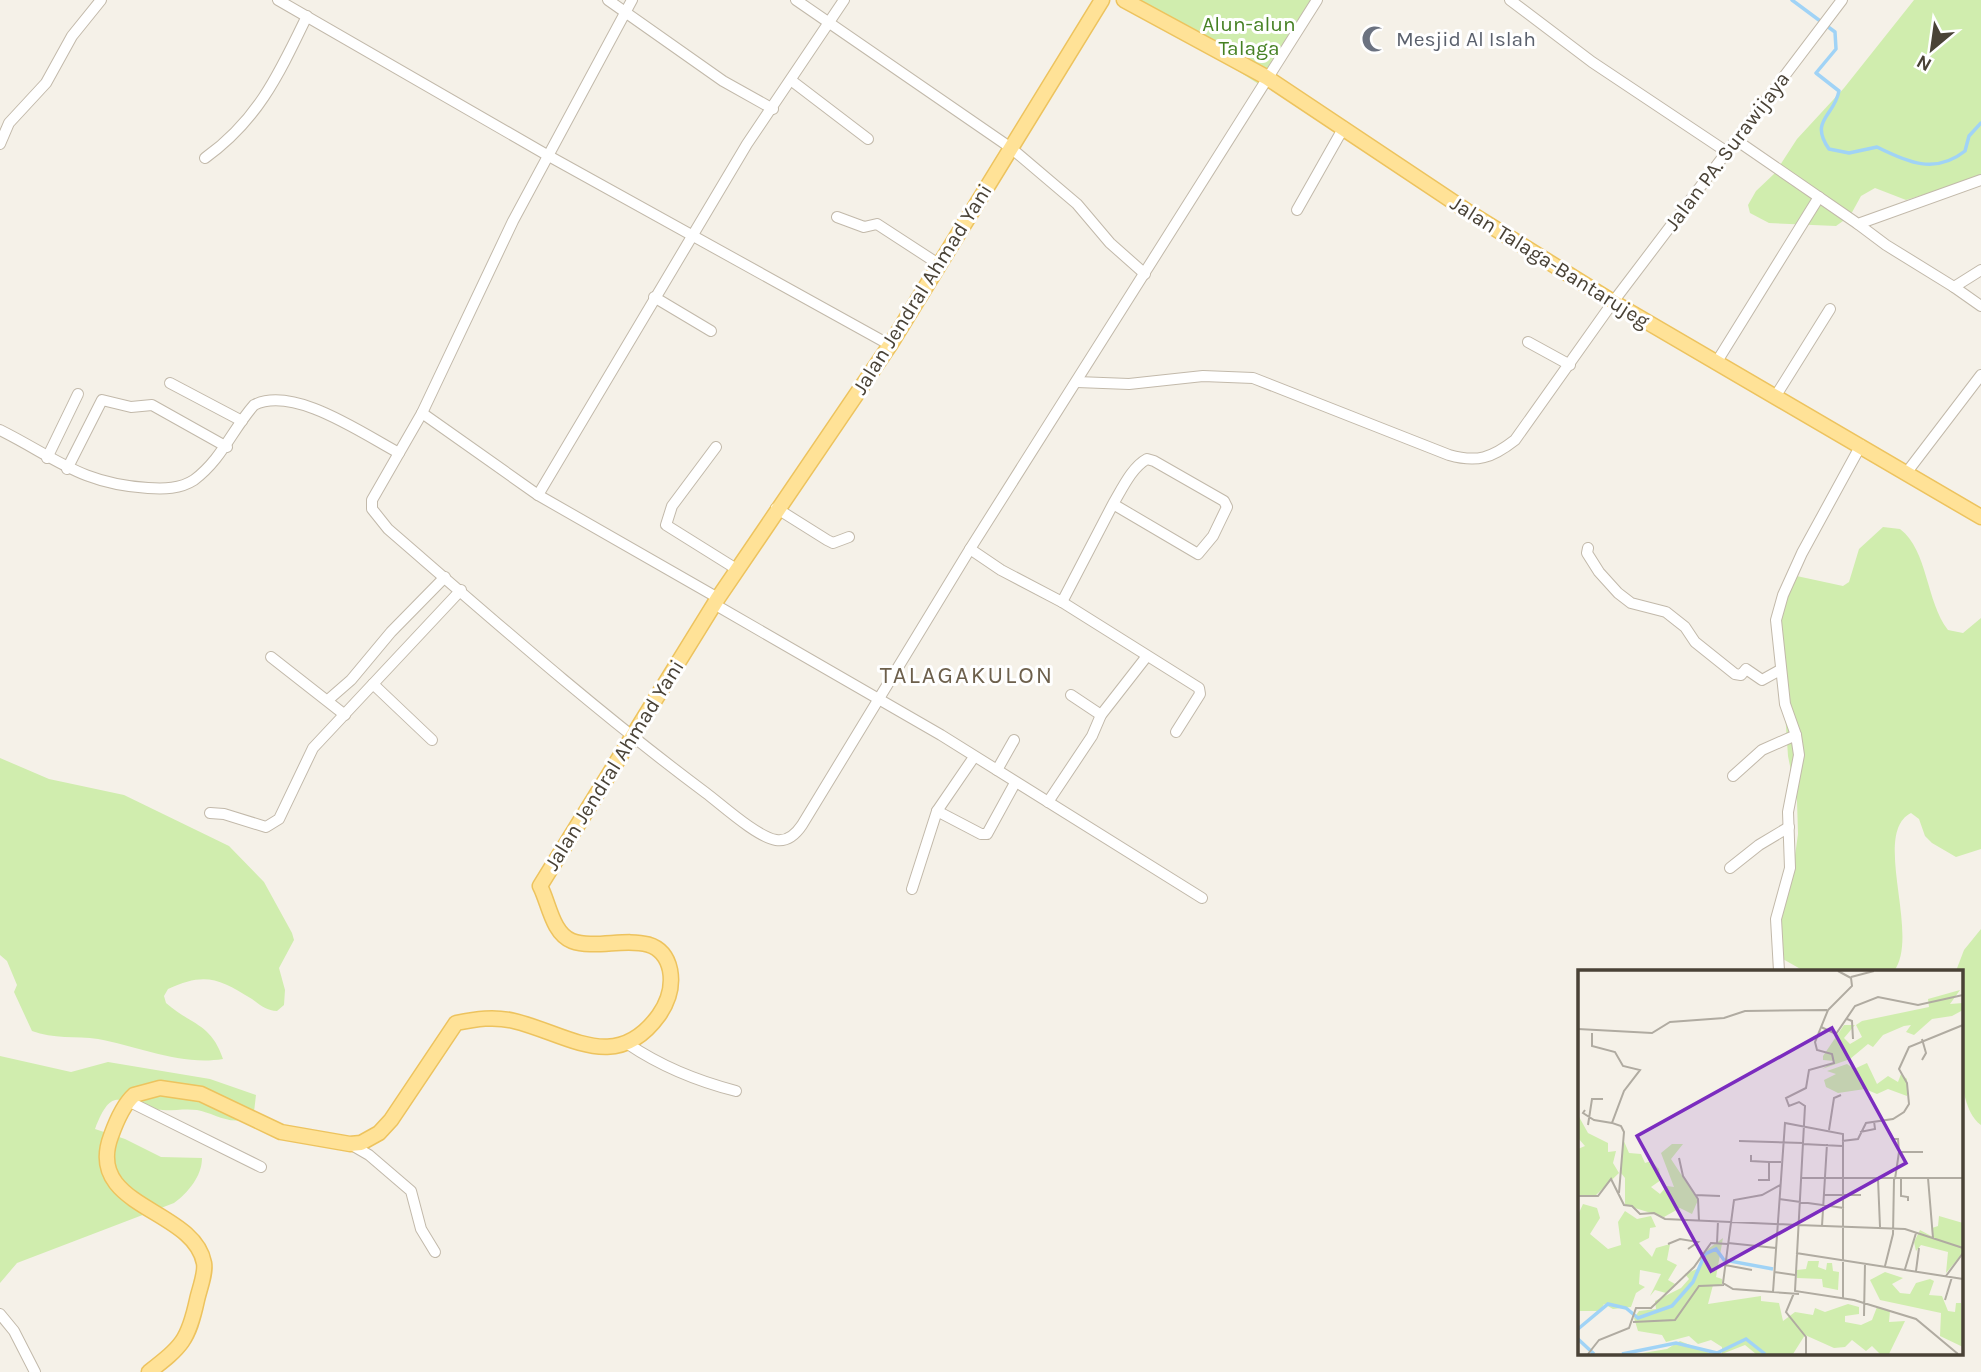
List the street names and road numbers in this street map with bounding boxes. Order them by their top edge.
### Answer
street label: Jalan PA. Surawijaya [1660,67,1794,235]
street label: Jalan Jendral Ahmad Yani [847,179,997,399]
street label: Jalan Talaga-Bantarujeg [1446,191,1654,333]
street label: Jalan Jendral Ahmad Yani [539,655,689,875]

